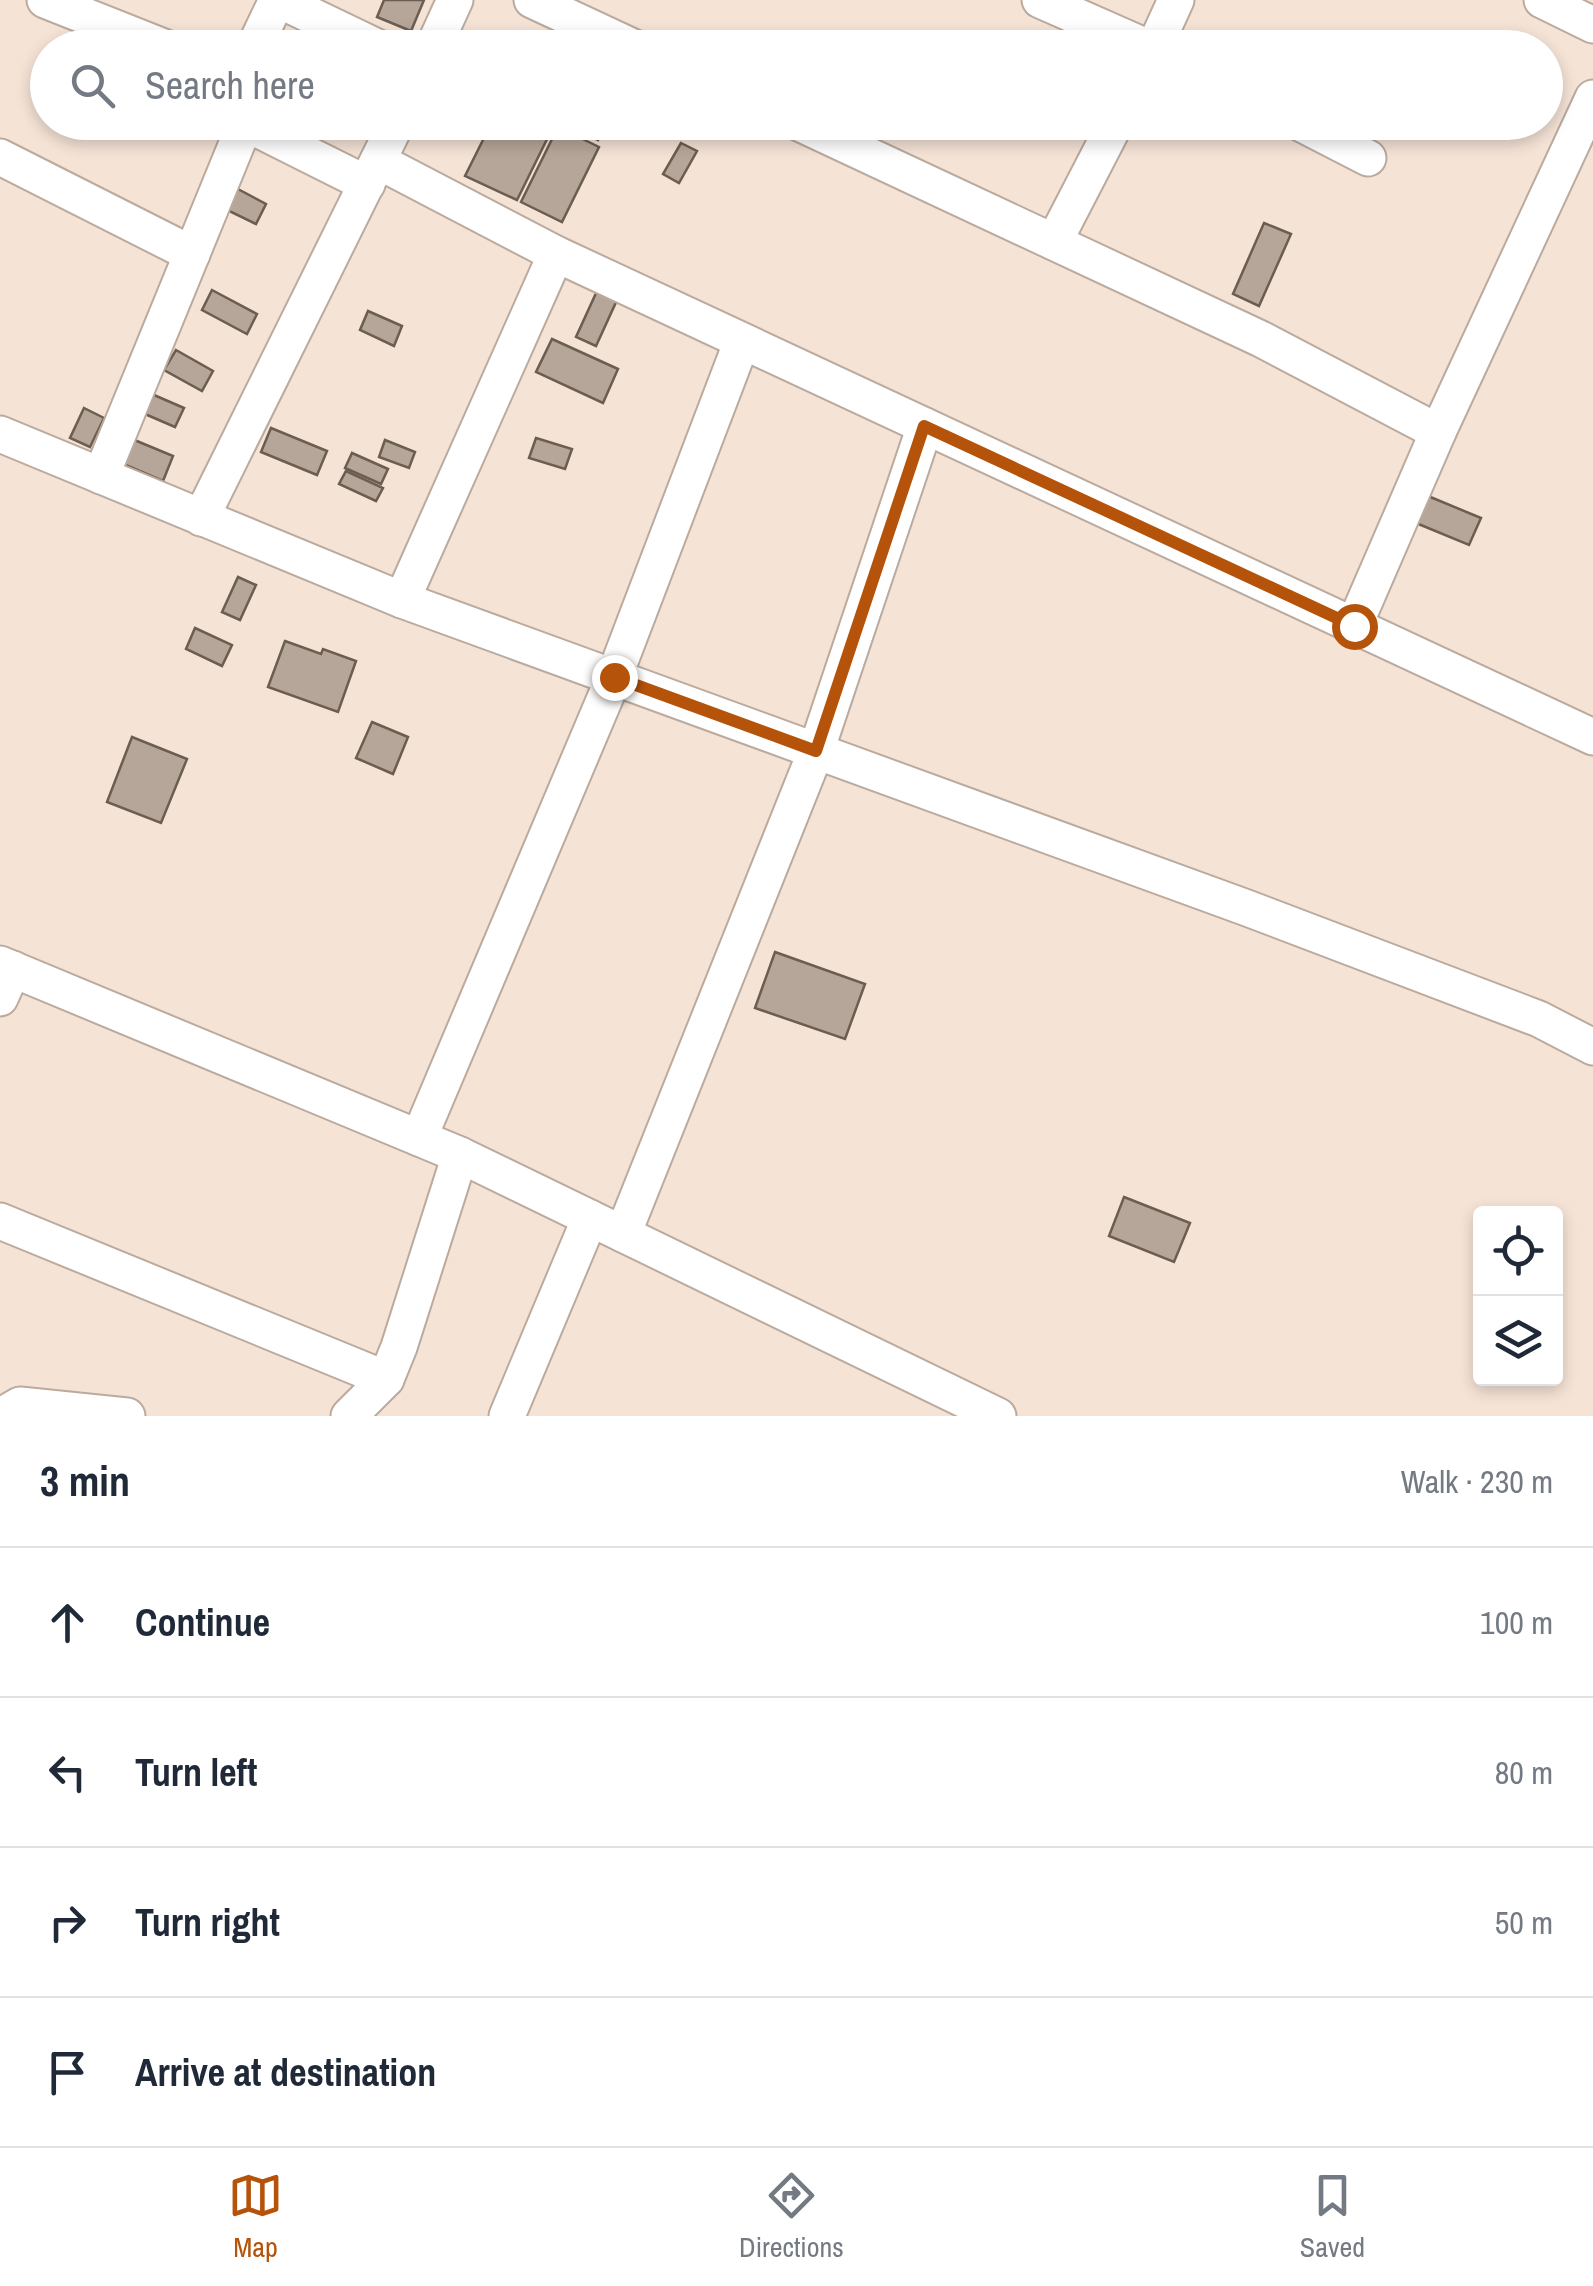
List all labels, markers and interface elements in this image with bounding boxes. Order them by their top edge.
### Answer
search box [30,30,1563,140]
icon: search [65,58,120,113]
text: Search here [145,60,315,111]
route start [1332,604,1378,650]
route end [592,655,638,701]
map controls [1473,1206,1563,1386]
button: locate [1473,1206,1563,1296]
button: layers [1473,1296,1563,1386]
text: 3 min [40,1453,130,1509]
text: Walk · 230 m [1401,1460,1553,1503]
icon: ahead [40,1595,95,1650]
text: Continue [135,1597,270,1648]
text: 100 m [1480,1601,1553,1644]
icon: left [40,1745,95,1800]
text: Turn left [135,1747,257,1798]
text: 80 m [1495,1751,1553,1794]
icon: right [40,1895,95,1950]
text: Turn right [135,1897,280,1948]
text: 50 m [1495,1901,1553,1944]
icon: arrive [40,2045,95,2100]
text: Arrive at destination [135,2047,436,2098]
tab: Map [228,2168,283,2266]
tab: Directions [739,2168,844,2266]
tab: Saved [1300,2168,1365,2266]

